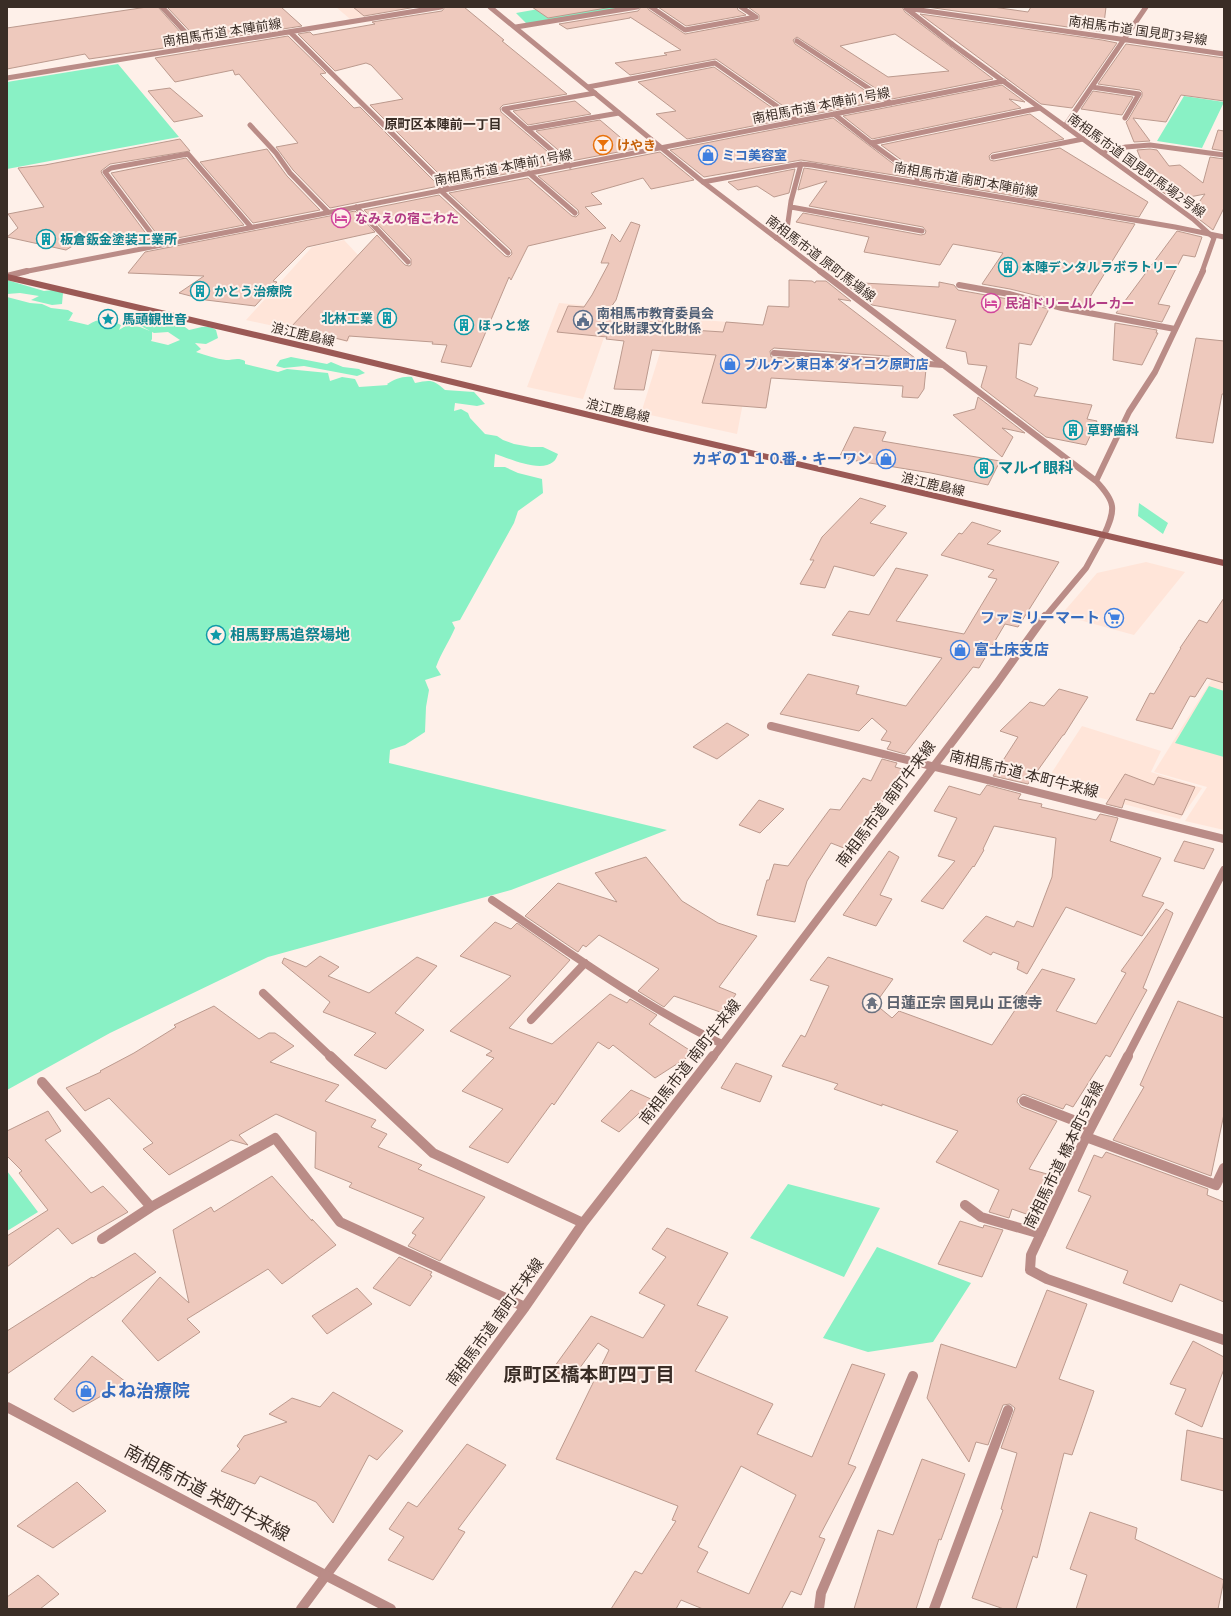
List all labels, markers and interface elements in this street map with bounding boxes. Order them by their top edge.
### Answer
street label: 南相馬市道 国見町3号線 [1067,10,1209,50]
street label: 南相馬市道 本陣前線 [161,13,283,51]
street label: 南相馬市道 本陣前1号線 [750,82,892,128]
street label: 南相馬市道 国見町馬場2号線 [1064,108,1210,222]
district label: 原町区本陣前一丁目 [384,114,502,134]
bar icon: けやき [592,134,614,156]
place label: けやき [617,135,656,155]
street label: 南相馬市道 本陣前1号線 [432,144,574,190]
shop icon: ミコ美容室 [697,144,719,166]
place label: ミコ美容室 [722,145,787,165]
street label: 南相馬市道 南町本陣前線 [892,156,1040,202]
hotel icon: なみえの宿こわた [330,207,352,229]
place label: なみえの宿こわた [355,208,459,228]
street label: 南相馬市道 原町馬場線 [762,210,880,306]
building icon: 板倉鈑金塗装工業所 [35,228,57,250]
place label: 板倉鈑金塗装工業所 [60,229,177,249]
building icon: 本陣デンタルラボラトリー [997,256,1019,278]
place label: 本陣デンタルラボラトリー [1022,257,1178,277]
building icon: かとう治療院 [189,280,211,302]
place label: かとう治療院 [214,281,292,301]
hotel icon: 民泊ドリームルーカー [980,292,1002,314]
place label: 民泊ドリームルーカー [1005,293,1135,313]
place label: 南相馬市教育委員会 文化財課文化財係 [597,303,714,338]
building icon: 北林工業 [376,307,398,329]
place icon: 馬頭観世音 [97,308,119,330]
place label: 北林工業 [321,308,373,328]
place label: 馬頭観世音 [122,309,187,329]
public building icon: 南相馬市教育委員会 文化財課文化財係 [572,309,594,331]
building icon: ほっと悠 [453,314,475,336]
place label: ほっと悠 [478,315,530,335]
street label: 浪江鹿島線 [269,317,337,351]
shop icon: ブルケン東日本 ダイコク原町店 [719,353,741,375]
place label: ブルケン東日本 ダイコク原町店 [744,354,928,374]
street label: 浪江鹿島線 [584,393,652,427]
building icon: 草野歯科 [1062,419,1084,441]
place label: 草野歯科 [1087,420,1139,440]
place label: カギの１１０番・キーワン [692,447,872,470]
shop icon: カギの１１０番・キーワン [875,448,897,470]
place label: マルイ眼科 [998,456,1073,479]
building icon: マルイ眼科 [973,457,995,479]
street label: 浪江鹿島線 [899,467,967,501]
place label: ファミリーマート [980,606,1100,629]
supermarket icon: ファミリーマート [1103,607,1125,629]
place label: 相馬野馬追祭場地 [230,623,350,646]
place icon: 相馬野馬追祭場地 [205,624,227,646]
place label: 富士床支店 [974,638,1049,661]
shop icon: 富士床支店 [949,639,971,661]
street label: 南相馬市道 南町牛来線 [830,736,941,872]
street label: 南相馬市道 本町牛来線 [947,744,1101,803]
place label: 日蓮正宗 国見山 正徳寺 [886,991,1043,1014]
temple icon: 日蓮正宗 国見山 正徳寺 [861,992,883,1014]
street label: 南相馬市道 南町牛来線 [633,994,746,1129]
street label: 南相馬市道 橋本町5号線 [1018,1077,1109,1232]
street label: 南相馬市道 南町牛来線 [440,1253,549,1390]
district label: 原町区橋本町四丁目 [503,1359,675,1388]
place label: よね治療院 [100,1377,190,1404]
shop icon: よね治療院 [75,1380,97,1402]
street label: 南相馬市道 栄町牛来線 [120,1437,295,1548]

